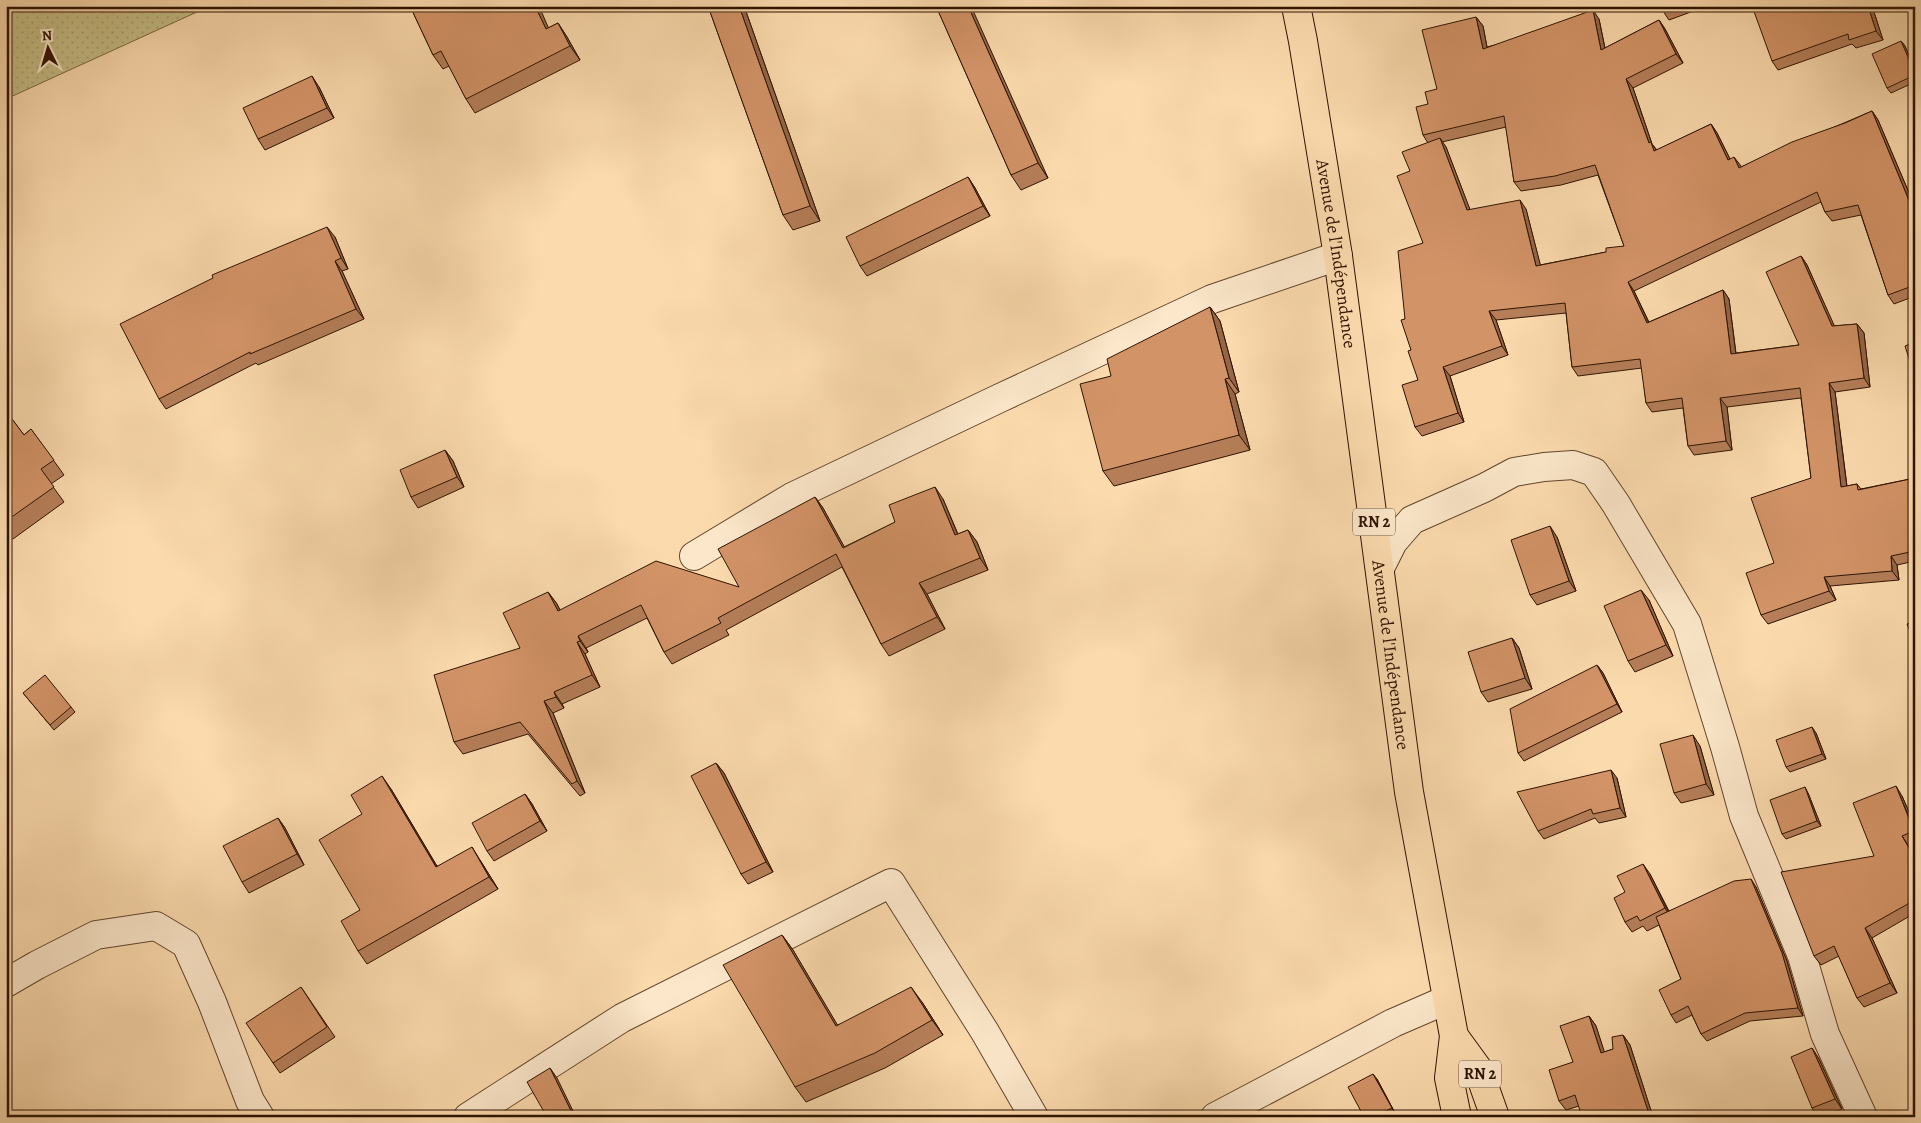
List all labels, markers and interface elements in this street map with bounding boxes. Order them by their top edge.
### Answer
north arrow [22,22,72,72]
text: N [41,26,53,45]
street label: Avenue de l'Indépendance [1310,156,1362,350]
road number: RN 2 [1353,508,1395,536]
street label: Avenue de l'Indépendance [1366,558,1415,751]
road number: RN 2 [1459,1060,1501,1088]

